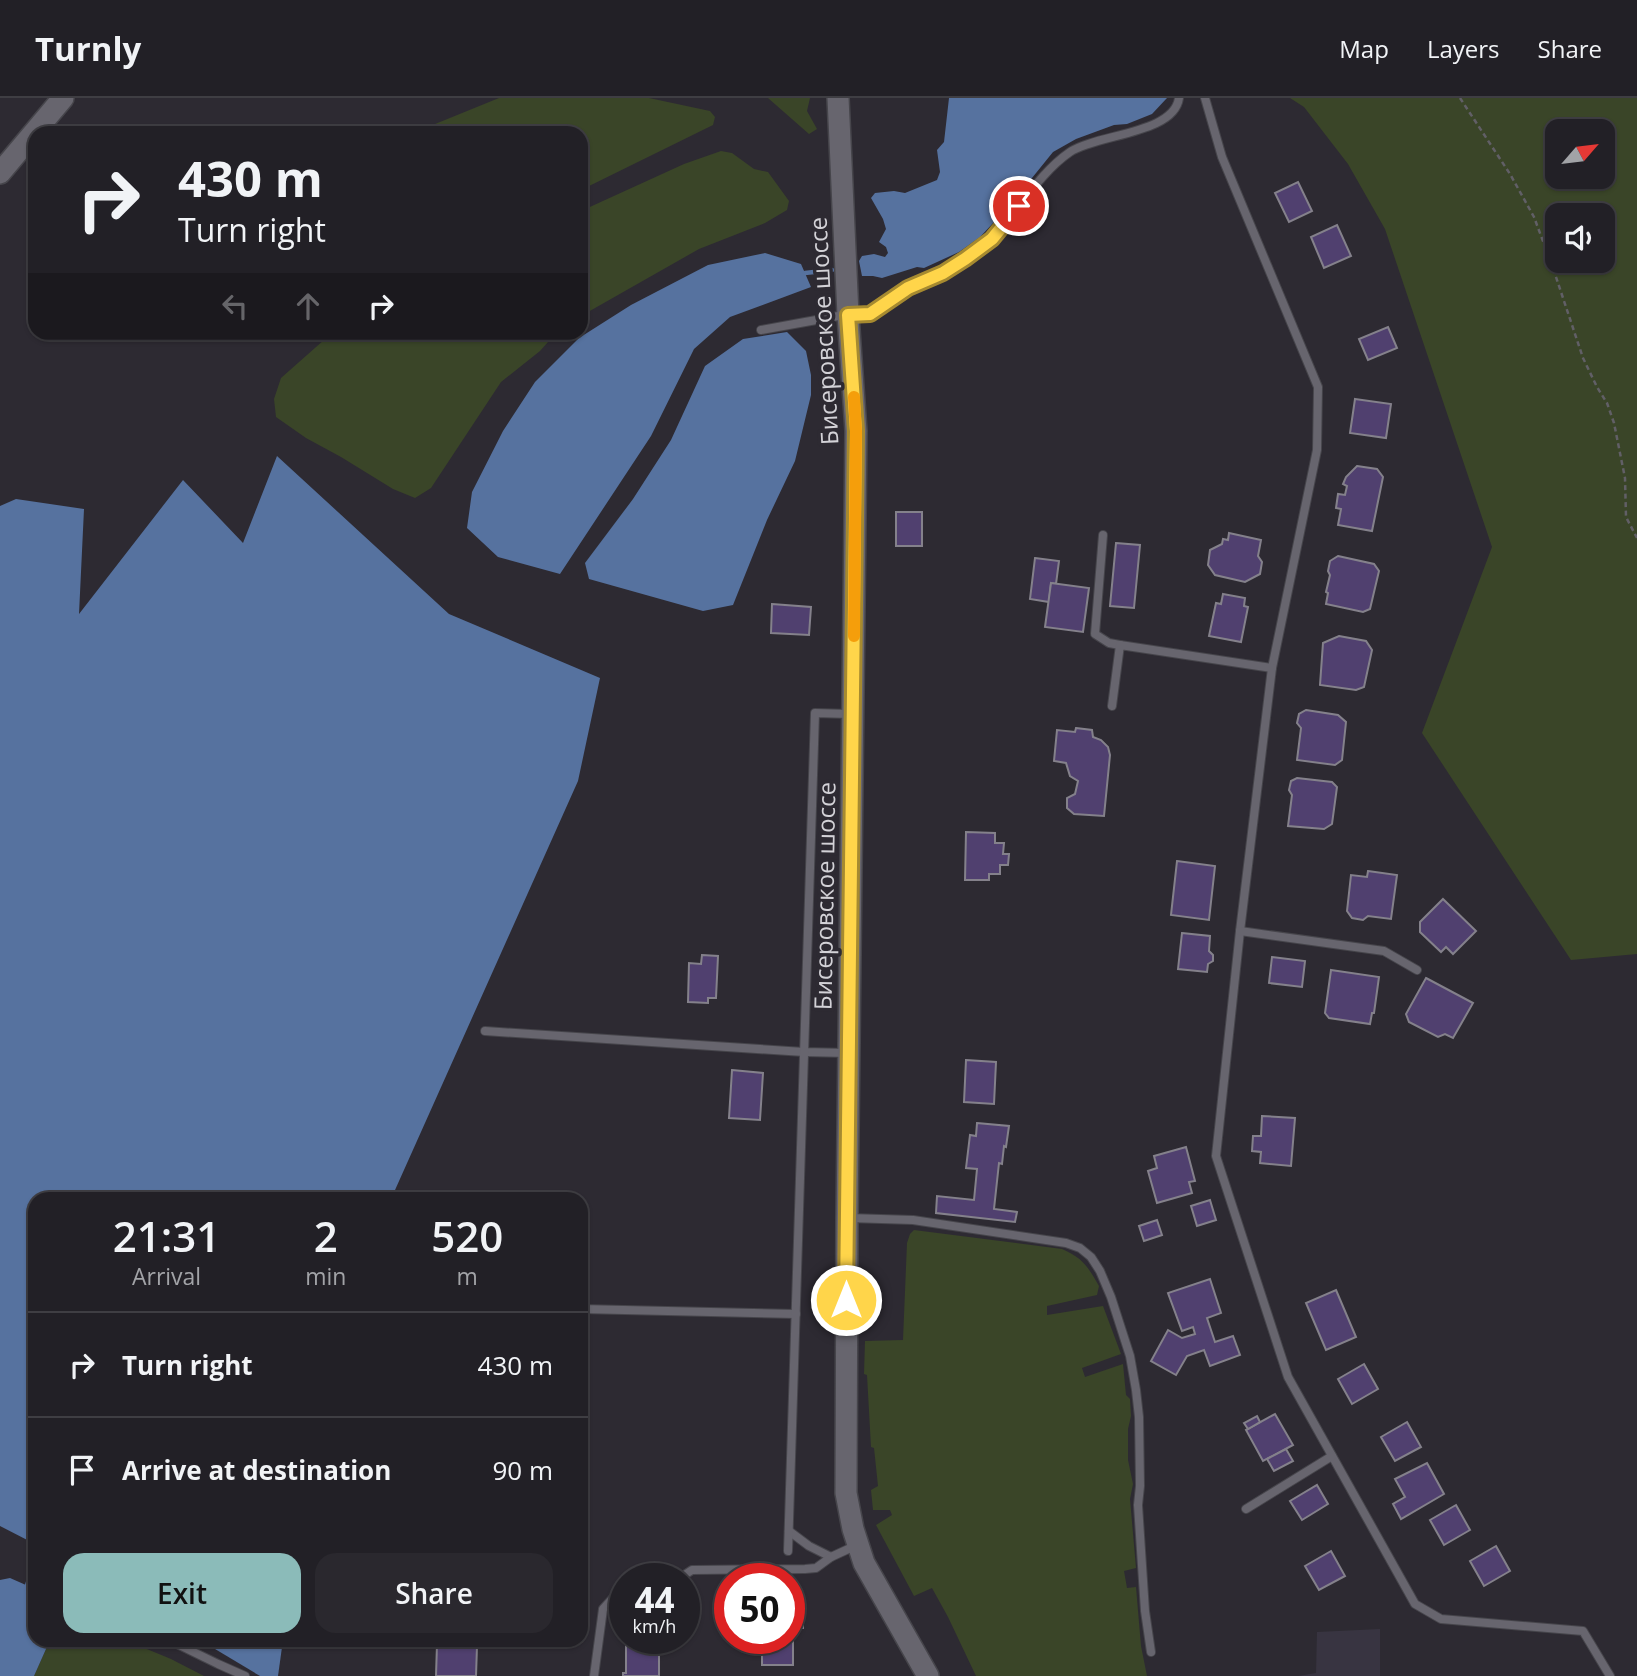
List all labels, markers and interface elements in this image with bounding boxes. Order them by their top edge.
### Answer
text: Turnly [35,26,141,71]
text: Map [1339,32,1389,65]
text: Layers [1427,32,1500,65]
text: Share [1538,32,1602,65]
north arrow [1545,119,1615,189]
map controls [1545,119,1615,273]
text: 430 m [178,145,323,211]
icon: right [63,154,154,245]
pin [989,176,1049,236]
icon: arrive [1000,187,1038,225]
button: sound [1545,203,1615,273]
text: Turn right [178,208,326,251]
street label: Бисеровское шоссе [801,216,845,446]
icon: left [216,287,254,325]
icon: ahead [289,287,327,325]
icon: right [362,287,400,325]
street label: Бисеровское шоссе [806,782,842,1010]
text: 21:31 [113,1207,220,1264]
text: 2 [314,1207,338,1264]
text: 520 [431,1207,503,1264]
text: Arrival [132,1260,201,1292]
text: min [305,1260,346,1292]
text: m [457,1260,478,1292]
position arrow [809,1263,883,1337]
icon: right [63,1346,101,1384]
text: Turn right [122,1347,253,1383]
text: 430 m [478,1347,553,1383]
icon: arrive [63,1451,101,1489]
text: Arrive at destination [122,1452,391,1488]
text: 90 m [492,1452,553,1488]
button: Exit [63,1553,301,1633]
button: Share [315,1553,553,1633]
speed limit sign: 50 [714,1563,805,1654]
text: 44 [634,1576,675,1623]
text: km/h [633,1614,676,1638]

